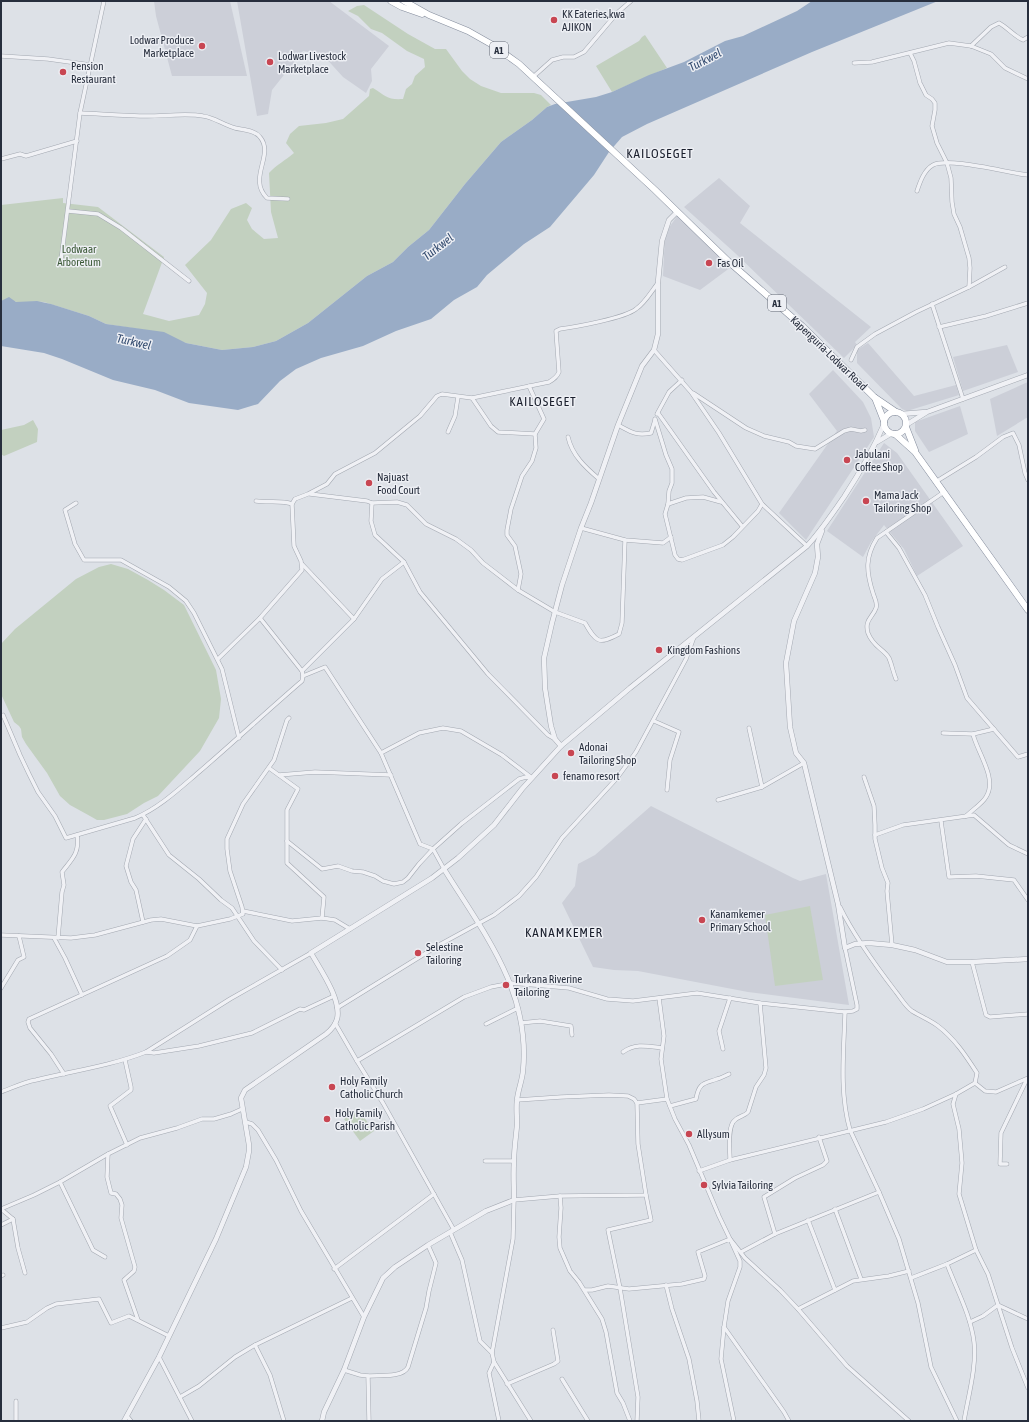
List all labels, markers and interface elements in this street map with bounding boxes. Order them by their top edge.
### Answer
place label: KK Eateries,kwa AJIKON [562,8,625,33]
marker: KK Eateries,kwa AJIKON [549,15,559,25]
place label: Lodwar Produce Marketplace [130,34,194,59]
marker: Lodwar Produce Marketplace [197,41,207,51]
road number: A1 [490,42,508,58]
water label: Turkwel [686,46,724,74]
place label: Lodwar Livestock Marketplace [278,50,346,75]
marker: Lodwar Livestock Marketplace [265,57,275,67]
place label: Pension Restaurant [71,60,116,85]
marker: Pension Restaurant [58,67,68,77]
district label: KAILOSEGET [626,146,694,161]
water label: Turkwel [420,231,456,263]
park label: Lodwaar Arboretum [57,243,101,268]
place label: Fas Oil [717,257,744,269]
marker: Fas Oil [704,258,714,268]
road number: A1 [768,295,786,311]
street label: Kapenguria-Lodwar Road [788,313,870,393]
water label: Turkwel [115,331,153,353]
district label: KAILOSEGET [509,394,577,409]
place label: Jabulani Coffee Shop [855,448,903,473]
marker: Jabulani Coffee Shop [842,455,852,465]
place label: Najuast Food Court [377,471,420,496]
marker: Najuast Food Court [364,478,374,488]
place label: Mama Jack Tailoring Shop [874,489,931,514]
marker: Mama Jack Tailoring Shop [861,496,871,506]
place label: Kingdom Fashions [667,644,740,656]
marker: Kingdom Fashions [654,645,664,655]
place label: Adonai Tailoring Shop [579,741,636,766]
marker: Adonai Tailoring Shop [566,748,576,758]
place label: fenamo resort [563,770,620,782]
marker: fenamo resort [550,771,560,781]
place label: Kanamkemer Primary School [710,908,771,933]
marker: Kanamkemer Primary School [697,915,707,925]
district label: KANAMKEMER [525,925,603,940]
place label: Selestine Tailoring [426,941,463,966]
marker: Selestine Tailoring [413,948,423,958]
place label: Turkana Riverine Tailoring [514,973,582,998]
marker: Turkana Riverine Tailoring [501,980,511,990]
place label: Holy Family Catholic Church [340,1075,403,1100]
marker: Holy Family Catholic Church [327,1082,337,1092]
place label: Holy Family Catholic Parish [335,1107,395,1132]
marker: Holy Family Catholic Parish [322,1114,332,1124]
place label: Allysum [697,1128,730,1140]
marker: Allysum [684,1129,694,1139]
place label: Sylvia Tailoring [712,1179,773,1191]
marker: Sylvia Tailoring [699,1180,709,1190]

